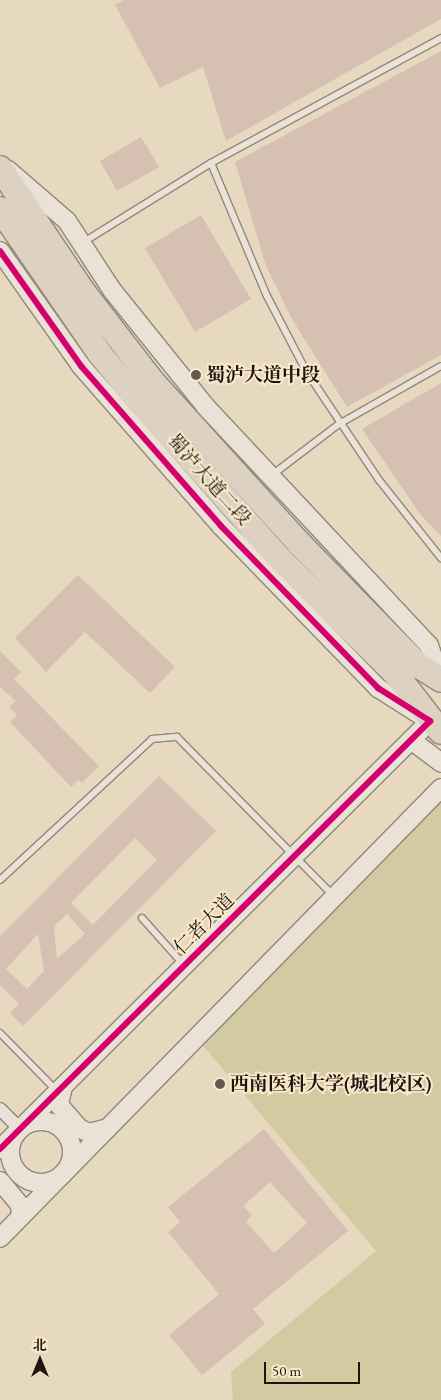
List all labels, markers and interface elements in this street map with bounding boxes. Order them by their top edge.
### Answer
place label: 蜀泸大道中段 [206,364,320,386]
marker: 蜀泸大道中段 [190,369,202,381]
street label: 蜀泸大道二段 [162,430,256,530]
street label: 仁者大道 [169,889,239,959]
place label: 西南医科大学(城北校区) [230,1073,432,1095]
marker: 西南医科大学(城北校区) [214,1078,226,1090]
north arrow [15,1335,65,1385]
text: 北 [33,1336,47,1354]
scale bar [266,1352,362,1384]
text: 50 m [272,1361,301,1380]

